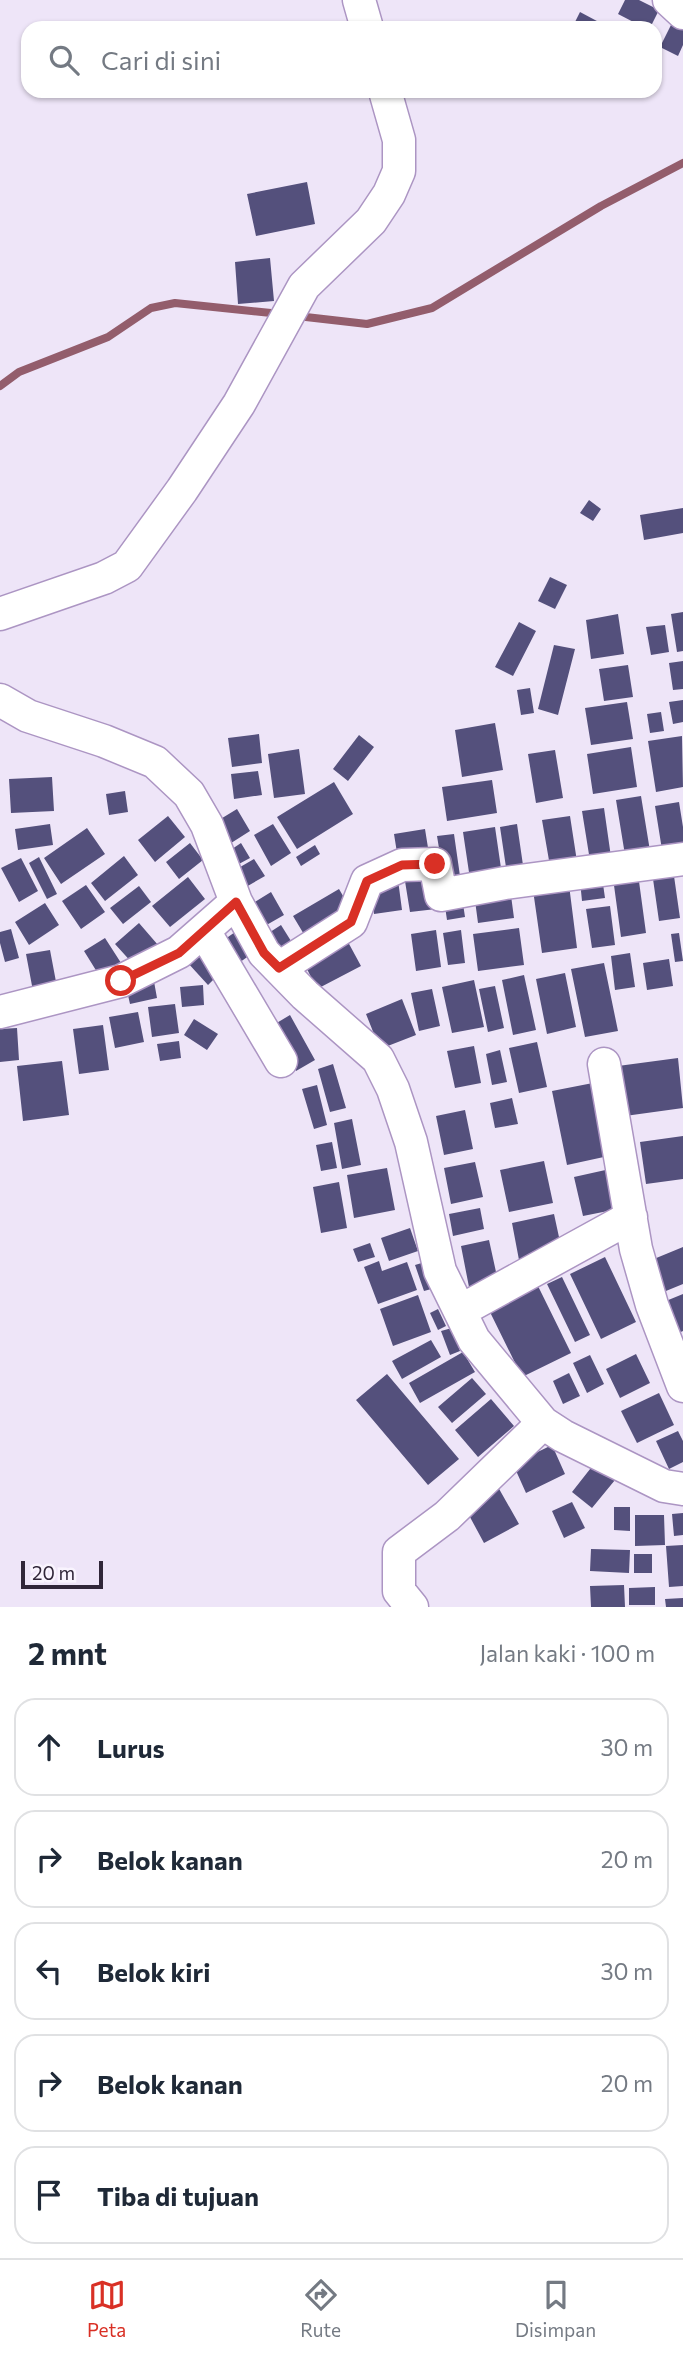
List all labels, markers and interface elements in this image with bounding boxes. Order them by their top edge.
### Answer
search box [21,21,662,98]
icon: search [45,41,83,79]
text: Cari di sini [101,44,221,75]
route end [419,848,450,879]
route start [105,965,136,996]
scale bar [21,1558,103,1590]
text: 20 m [32,1561,75,1584]
text: 2 mnt [28,1634,107,1671]
text: Jalan kaki · 100 m [479,1639,655,1667]
icon: ahead [30,1728,68,1766]
text: Lurus [97,1732,165,1763]
text: 30 m [600,1733,653,1761]
icon: right [30,1840,68,1878]
text: Belok kanan [97,1844,243,1875]
text: 20 m [601,1845,653,1873]
icon: left [30,1952,68,1990]
text: Belok kiri [97,1956,211,1987]
text: 30 m [600,1957,653,1985]
icon: right [30,2064,68,2102]
text: Belok kanan [97,2068,243,2099]
text: 20 m [601,2069,653,2097]
icon: arrive [30,2176,68,2214]
text: Tiba di tujuan [97,2180,259,2211]
tab: Peta [87,2276,126,2341]
tab: Rute [300,2276,341,2341]
tab: Disimpan [515,2276,596,2341]

